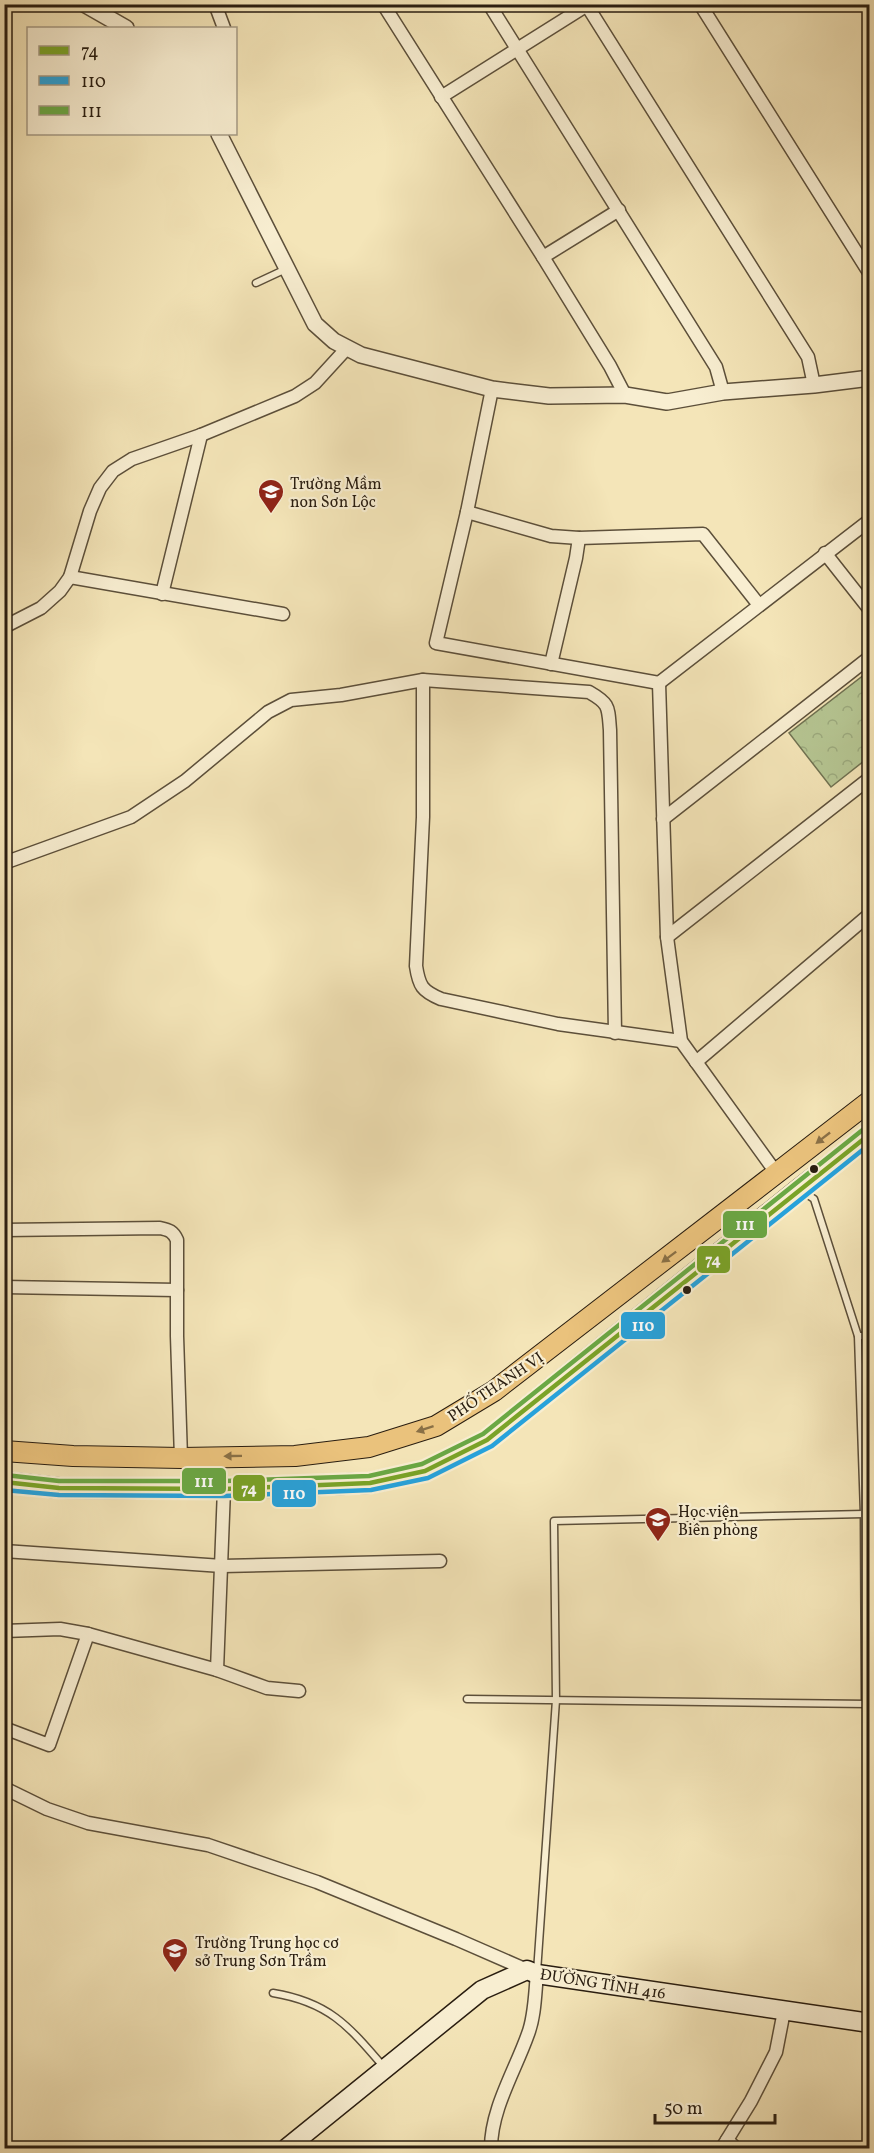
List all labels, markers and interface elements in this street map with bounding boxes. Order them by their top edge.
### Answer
legend [27,27,237,135]
text: 74 [81,40,99,65]
text: 110 [81,70,106,95]
text: 111 [81,100,102,125]
place label: Trường Mầm non Sơn Lộc [290,474,382,514]
school or university icon: Trường Mầm non Sơn Lộc [256,477,286,515]
one-way arrow [816,1131,831,1143]
unlabelled marker [808,1163,820,1175]
line badge: 111 [722,1210,768,1239]
text: 111 [735,1215,755,1237]
line badge: 74 [696,1245,731,1274]
one-way arrow [661,1250,677,1263]
text: 74 [705,1250,721,1272]
unlabelled marker [681,1284,693,1296]
line badge: 110 [620,1311,666,1340]
text: 110 [632,1316,654,1338]
street label: PHỐ THANH VỊ [443,1346,548,1428]
one-way arrow [416,1425,434,1434]
one-way arrow [224,1451,243,1461]
line badge: 111 [181,1467,227,1495]
text: 111 [194,1472,214,1494]
line badge: 74 [232,1474,266,1502]
text: 74 [241,1479,257,1501]
line badge: 110 [271,1479,317,1508]
text: 110 [283,1484,305,1506]
place label: Học viện Biên phòng [678,1502,758,1542]
school or university icon: Học viện Biên phòng [643,1505,673,1543]
place label: Trường Trung học cơ sở Trung Sơn Trầm [195,1933,339,1973]
school or university icon: Trường Trung học cơ sở Trung Sơn Trầm [160,1936,190,1974]
street label: ĐƯỜNG TỈNH 416 [538,1964,667,2006]
scale bar [655,2087,775,2125]
text: 50 m [664,2097,703,2122]

